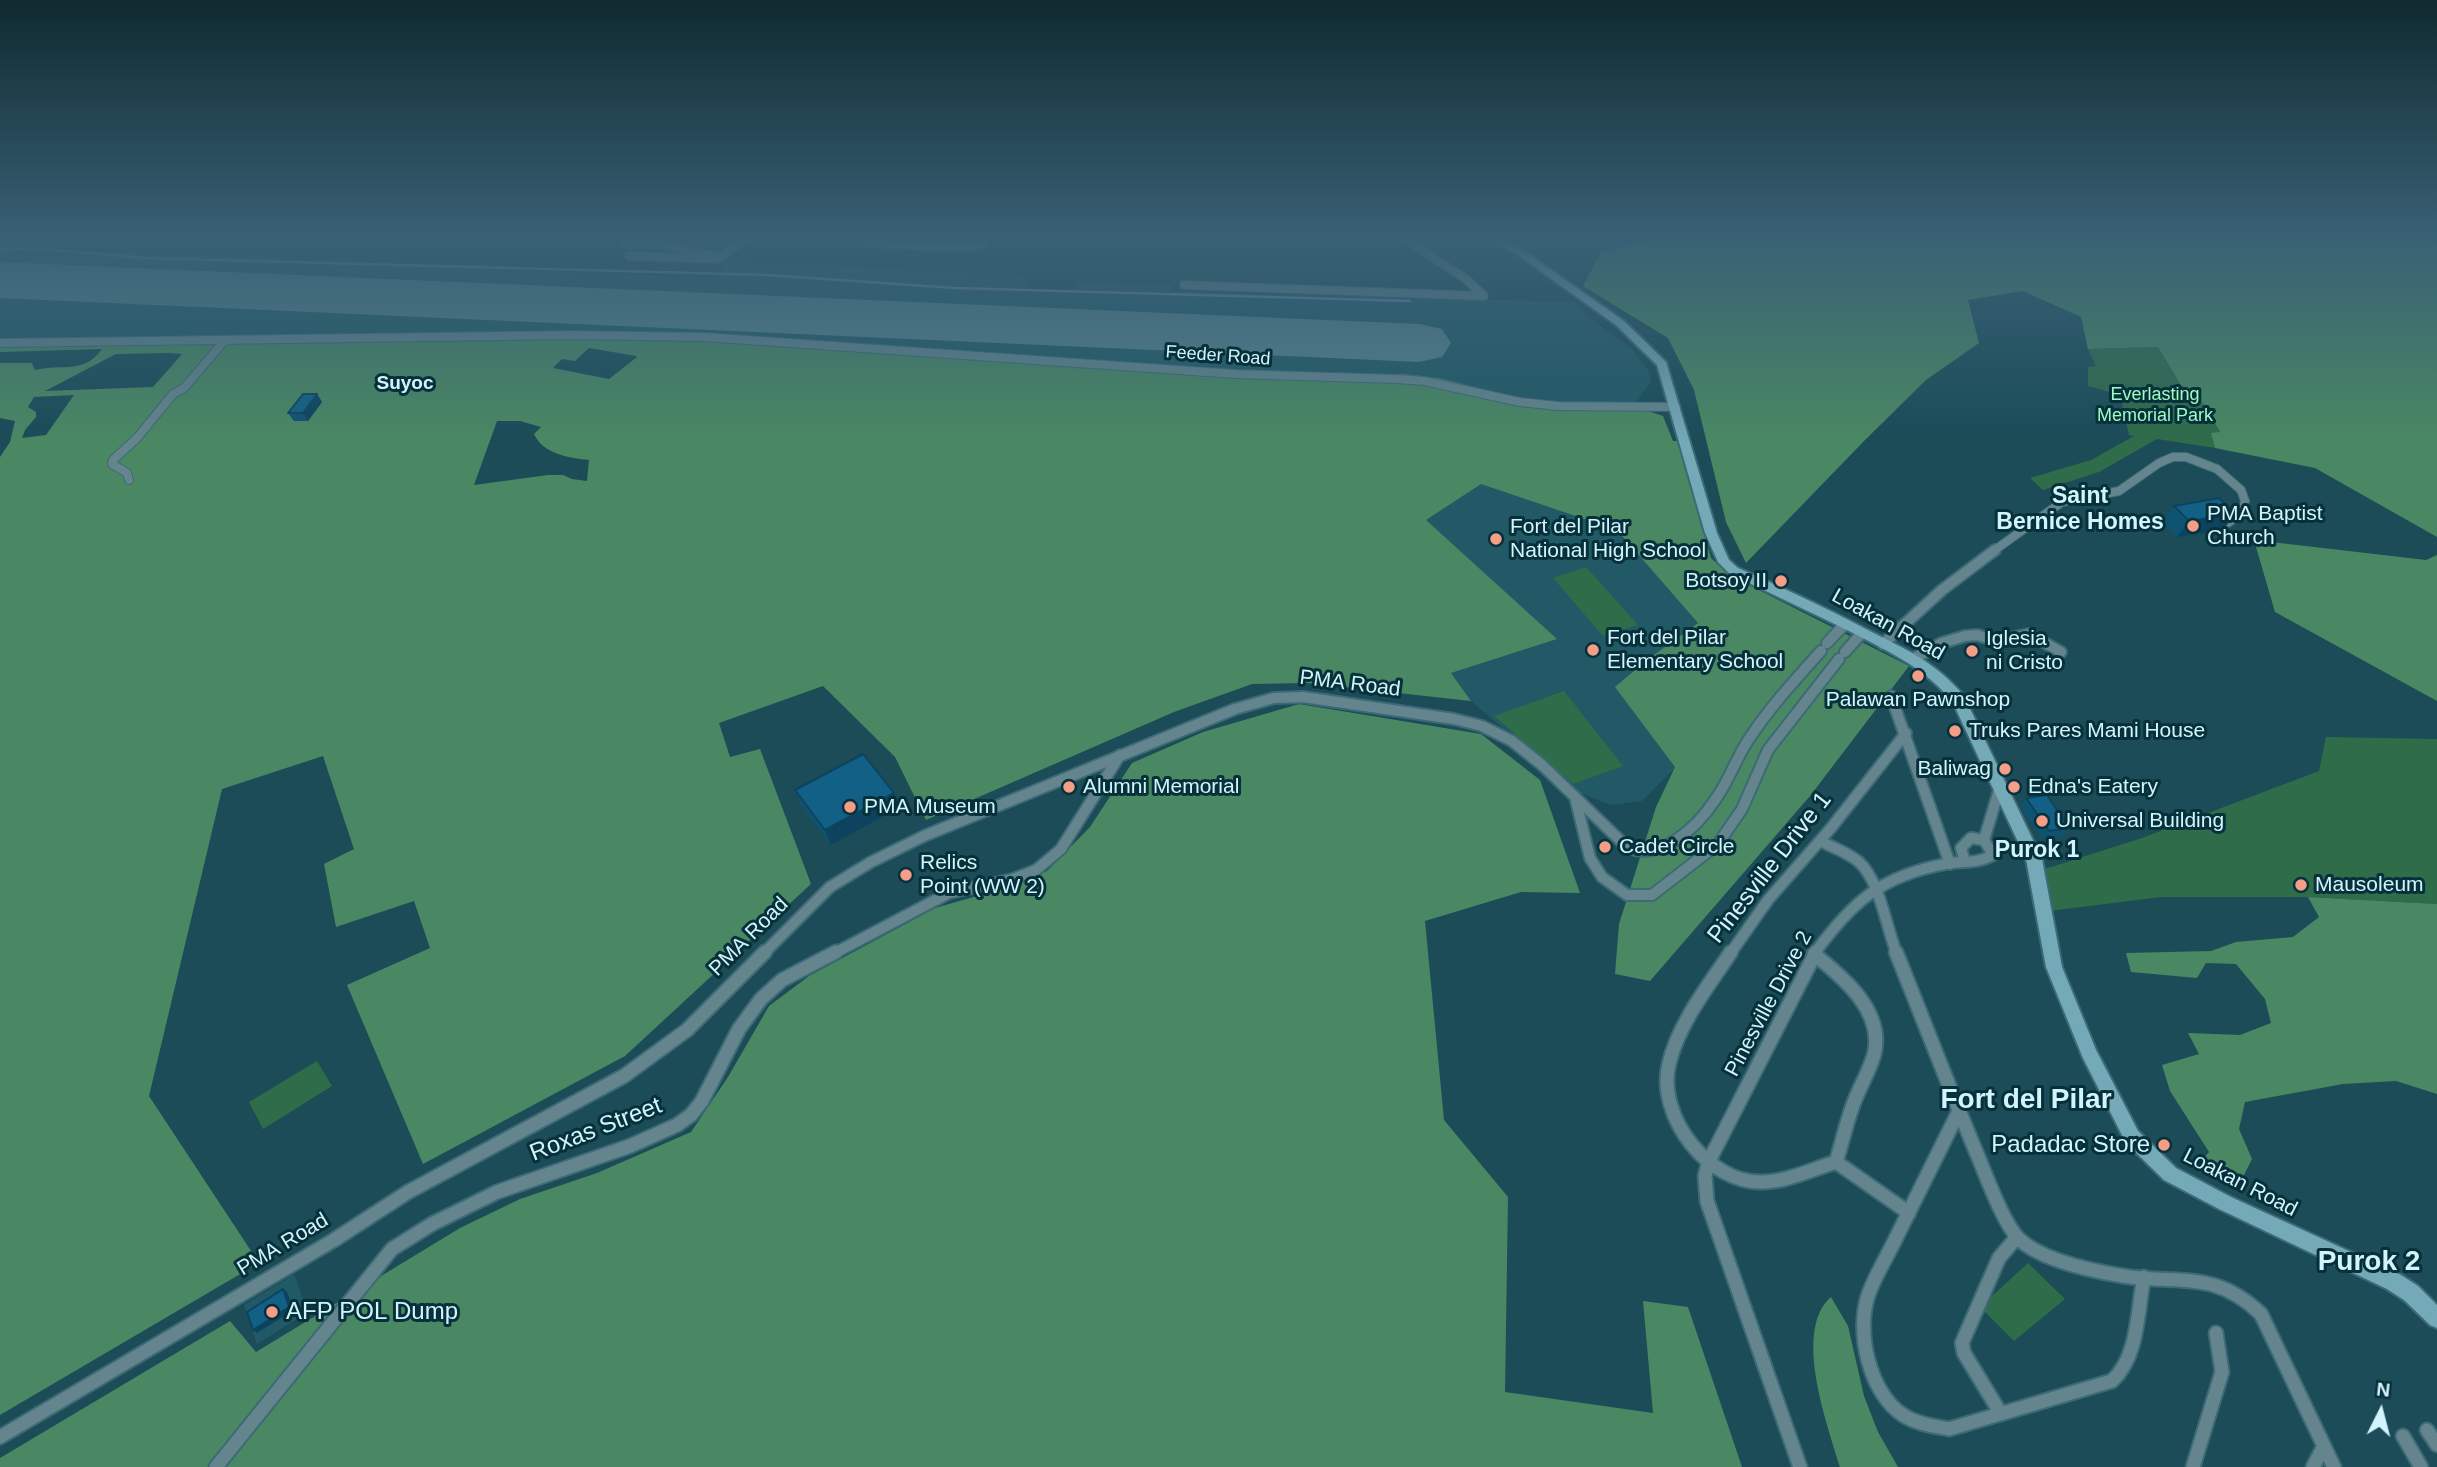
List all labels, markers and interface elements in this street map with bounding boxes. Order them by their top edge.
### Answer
street label: Feeder Road [1165,342,1271,370]
district label: Suyoc [376,373,434,395]
park label: Everlasting Memorial Park [2097,384,2213,426]
district label: Saint Bernice Homes [1996,483,2164,537]
place label: PMA Baptist Church [2207,501,2323,551]
place label: Fort del Pilar National High School [1510,514,1706,564]
marker: PMA Baptist Church [2185,518,2201,534]
marker: Fort del Pilar National High School [1488,531,1504,547]
place label: Botsoy II [1685,568,1767,594]
marker: Botsoy II [1773,573,1789,589]
street label: Loakan Road [1827,584,1949,666]
place label: Fort del Pilar Elementary School [1607,625,1783,675]
place label: Iglesia ni Cristo [1986,626,2063,676]
marker: Fort del Pilar Elementary School [1585,642,1601,658]
marker: Iglesia ni Cristo [1964,643,1980,659]
street label: PMA Road [1298,665,1402,703]
marker: Palawan Pawnshop [1910,668,1926,684]
place label: Palawan Pawnshop [1826,687,2010,713]
place label: Truks Pares Mami House [1969,718,2205,744]
marker: Truks Pares Mami House [1947,723,1963,739]
place label: Baliwag [1917,756,1991,782]
marker: Baliwag [1997,761,2013,777]
place label: Alumni Memorial [1083,774,1239,800]
place label: Edna's Eatery [2028,774,2158,800]
marker: Alumni Memorial [1061,779,1077,795]
marker: Edna's Eatery [2006,779,2022,795]
street label: Pinesville Drive 1 [1702,787,1838,949]
place label: PMA Museum [864,794,996,820]
marker: PMA Museum [842,799,858,815]
place label: Universal Building [2056,808,2224,834]
marker: Universal Building [2034,813,2050,829]
place label: Cadet Circle [1619,834,1735,860]
district label: Purok 1 [1995,837,2079,865]
marker: Cadet Circle [1597,839,1613,855]
place label: Relics Point (WW 2) [920,850,1045,900]
marker: Relics Point (WW 2) [898,867,914,883]
place label: Mausoleum [2315,872,2424,898]
marker: Mausoleum [2293,877,2309,893]
street label: PMA Road [704,892,794,982]
street label: Pinesville Drive 2 [1720,927,1818,1081]
district label: Fort del Pilar [1940,1083,2112,1117]
street label: Roxas Street [526,1092,666,1168]
place label: Padadac Store [1991,1131,2150,1159]
marker: Padadac Store [2156,1137,2172,1153]
street label: Loakan Road [2179,1143,2301,1223]
street label: PMA Road [233,1208,333,1282]
district label: Purok 2 [2318,1245,2420,1279]
place label: AFP POL Dump [286,1298,458,1326]
marker: AFP POL Dump [264,1304,280,1320]
north arrow [2346,1376,2416,1446]
text: N [2375,1378,2391,1401]

